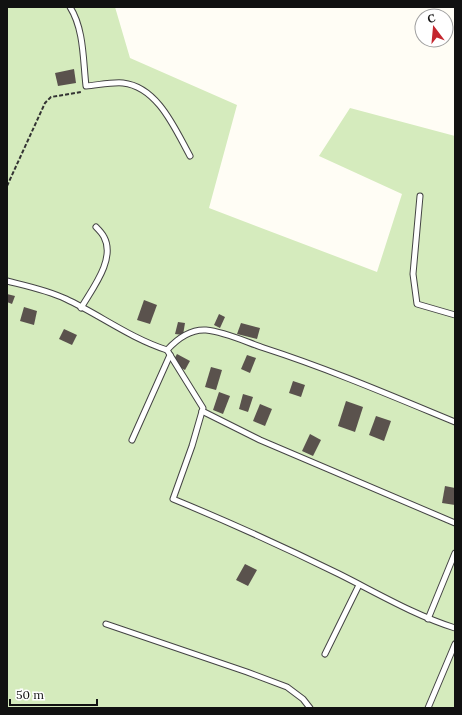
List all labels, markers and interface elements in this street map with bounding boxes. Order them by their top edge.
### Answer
north arrow [414,8,454,48]
text: С [426,10,437,26]
scale bar [10,681,97,707]
text: 50 m [16,687,44,702]

